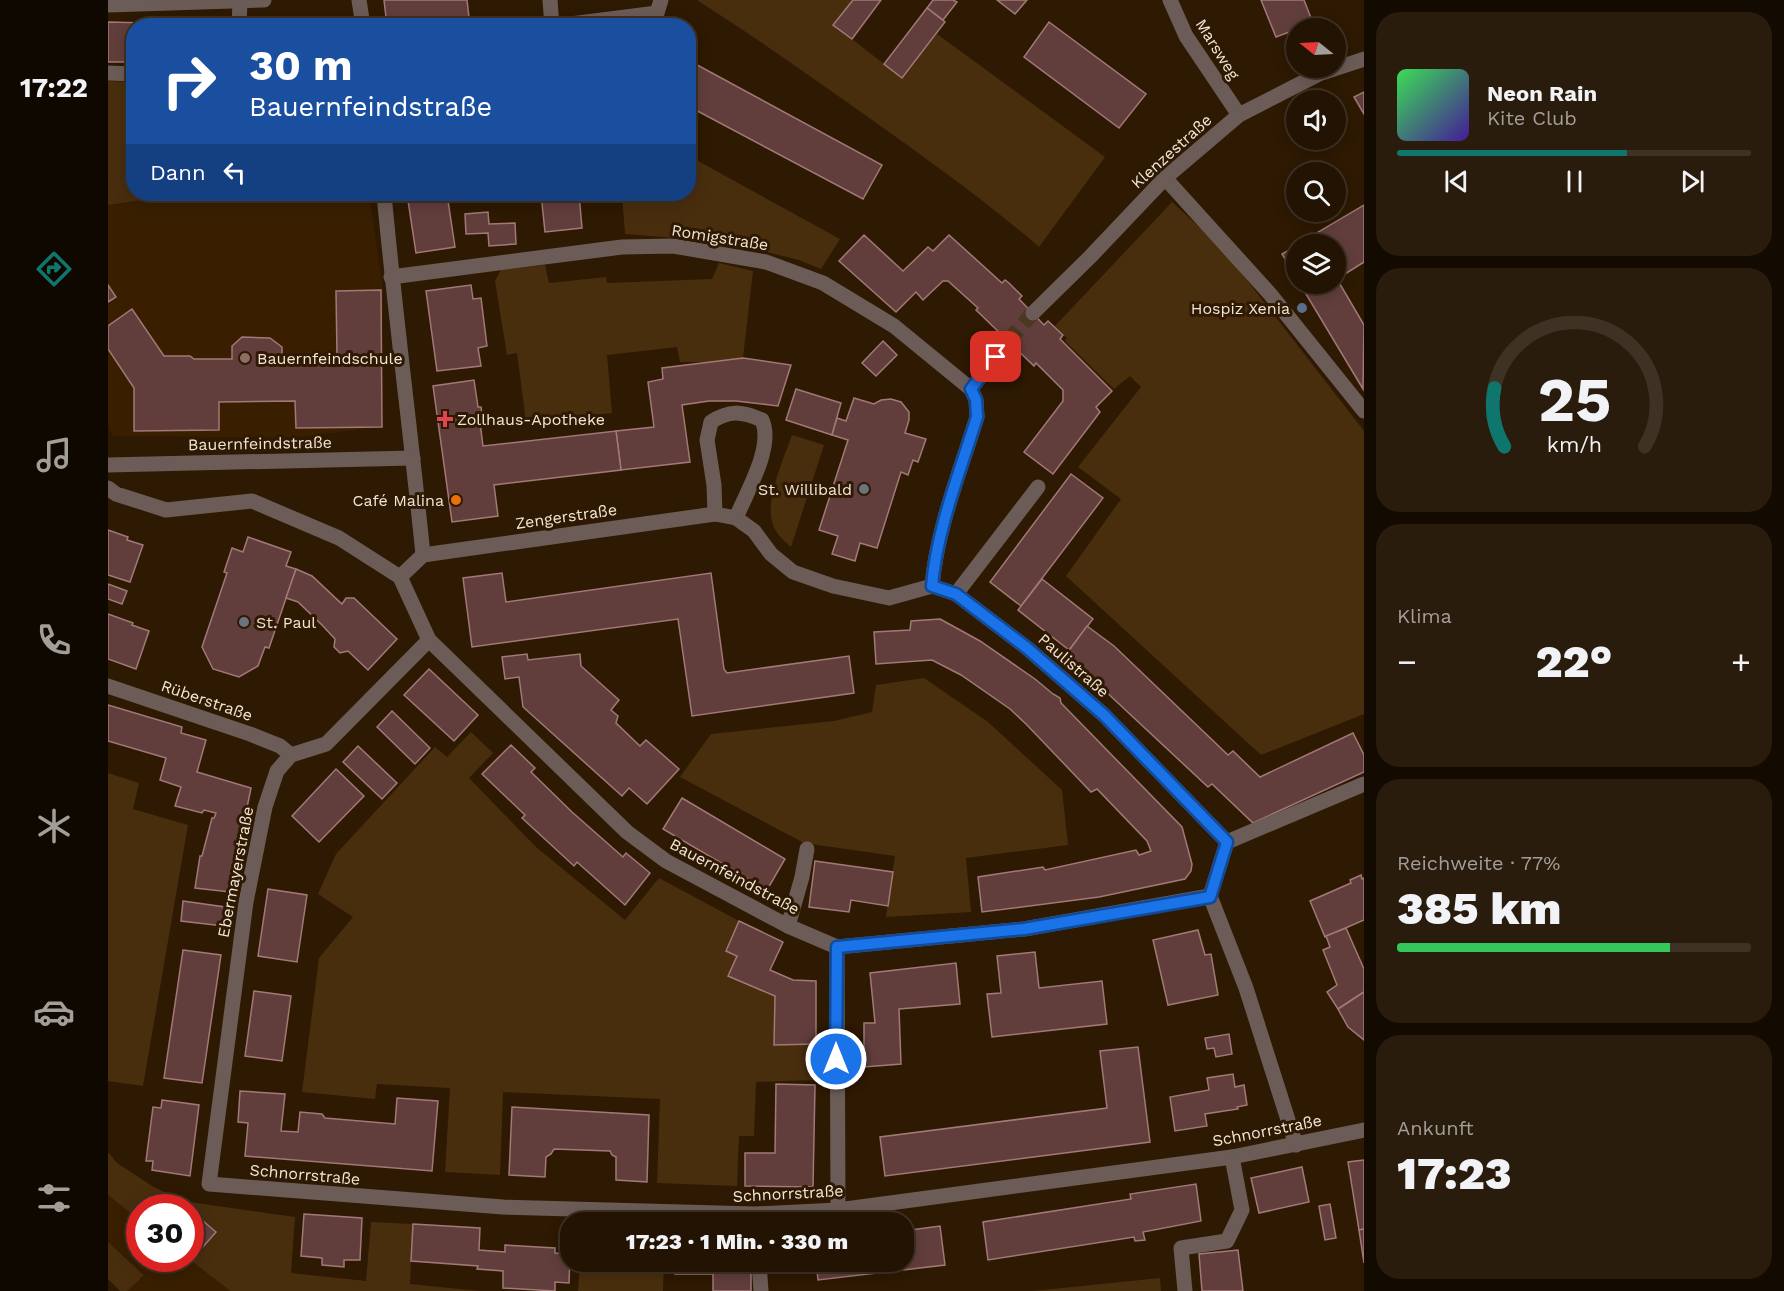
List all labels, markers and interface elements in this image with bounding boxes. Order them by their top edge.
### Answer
street label: Marsweg [1192,16,1244,83]
north arrow [1286,18,1346,78]
map controls [1286,18,1346,294]
text: 30 m [249,41,353,90]
icon: right [150,42,228,120]
text: 17:22 [20,72,88,104]
text: Neon Rain [1487,81,1597,106]
button: sound [1286,90,1346,150]
text: Bauernfeindstraße [249,91,492,123]
text: Kite Club [1487,106,1577,130]
street label: Klenzestraße [1127,110,1216,192]
icon: left [218,156,251,189]
text: Dann [150,160,206,185]
button: search [1286,162,1346,222]
icon: previous [1440,165,1473,198]
icon: pause [1558,165,1591,198]
icon: next [1676,165,1709,198]
street label: Romigstraße [670,220,770,255]
button: layers [1286,234,1346,294]
icon: directions [33,248,75,290]
place label: Hospiz Xenia [1191,299,1290,318]
marker: Hospiz Xenia [1295,301,1309,315]
pin [970,331,1021,382]
icon: arrive [979,340,1012,373]
place label: Bauernfeindschule [257,349,403,368]
marker: Bauernfeindschule [238,351,252,365]
text: 25 [1537,363,1611,436]
place label: Zollhaus-Apotheke [457,410,605,429]
marker: Zollhaus-Apotheke [438,412,452,426]
text: km/h [1546,432,1602,457]
street label: Bauernfeindstraße [188,433,332,454]
icon: music [33,434,75,476]
place label: St. Willibald [758,480,852,499]
marker: St. Willibald [857,482,871,496]
place label: Café Malina [353,491,444,510]
marker: Café Malina [449,493,463,507]
street label: Zengerstraße [514,500,618,533]
text: Klima [1397,604,1452,628]
place label: St. Paul [256,613,316,632]
marker: St. Paul [237,615,251,629]
icon: phone [33,619,75,661]
street label: Paulistraße [1034,630,1113,701]
text: 22° [1536,635,1612,688]
text: − [1397,642,1417,681]
text: + [1731,642,1751,681]
street label: Rüberstraße [159,676,255,725]
icon: climate [33,805,75,847]
street label: Ebermayerstraße [213,805,258,939]
street label: Bauernfeindstraße [667,834,803,919]
text: Reichweite · 77% [1397,851,1560,875]
text: 385 km [1397,882,1562,935]
icon: car [33,991,75,1033]
position arrow [804,1027,868,1091]
street label: Schnorrstraße [1211,1111,1323,1150]
text: Ankunft [1397,1116,1474,1140]
text: 17:23 [1397,1147,1512,1200]
street label: Schnorrstraße [249,1160,361,1189]
icon: filters [33,1177,75,1219]
street label: Schnorrstraße [732,1181,844,1206]
speed limit sign: 30 [126,1194,204,1272]
text: 17:23 · 1 Min. · 330 m [626,1229,848,1254]

